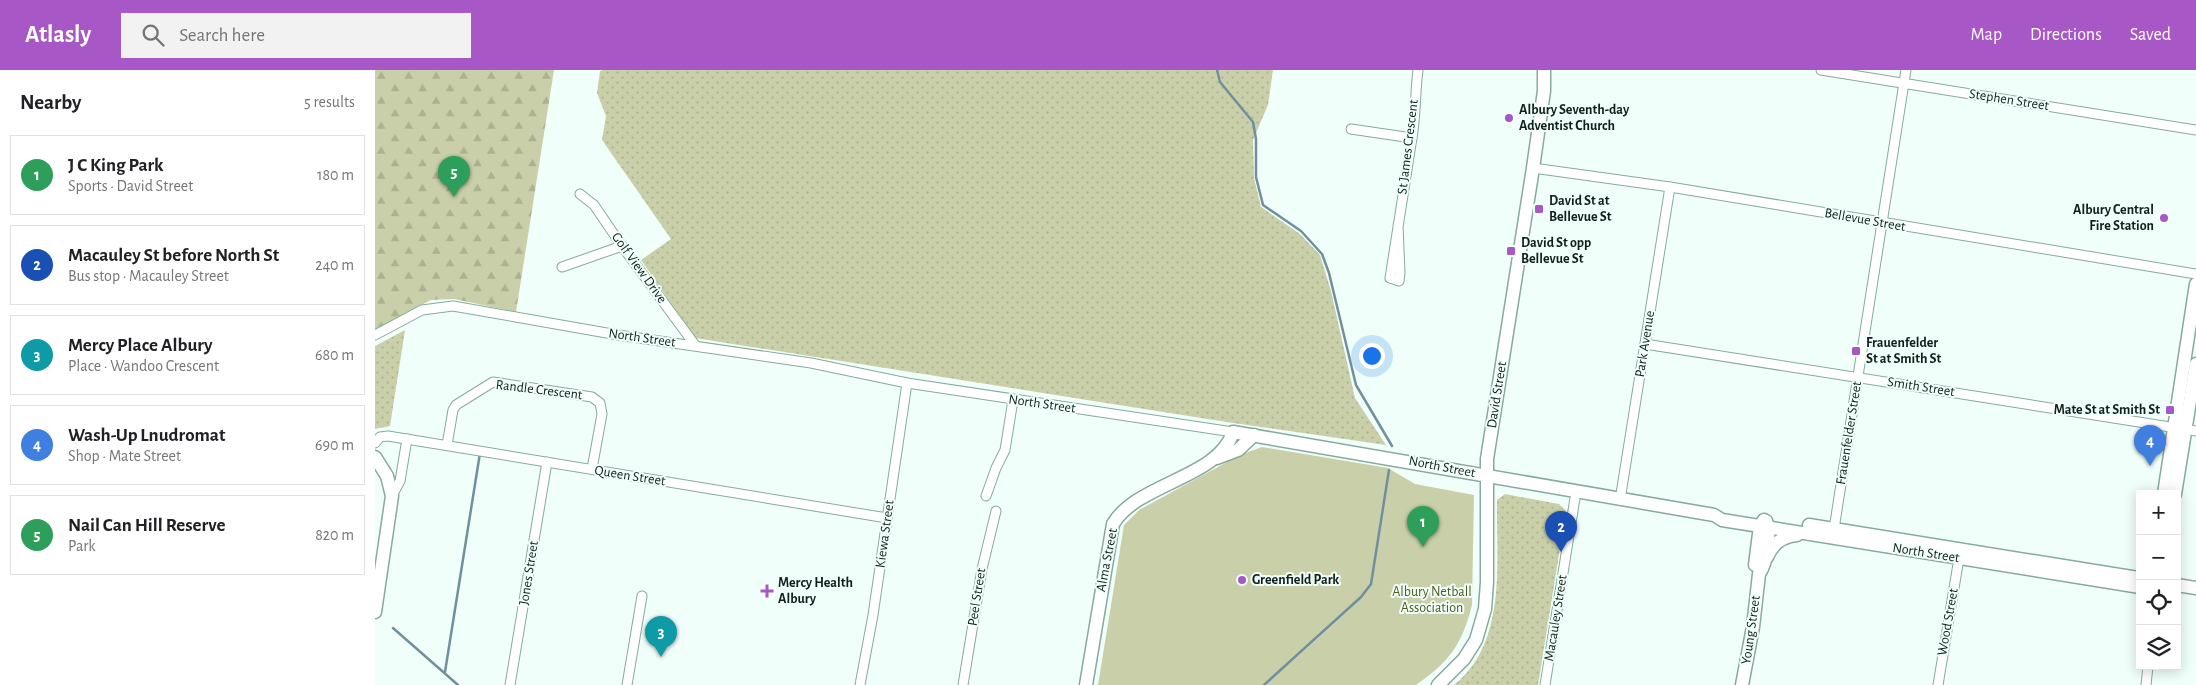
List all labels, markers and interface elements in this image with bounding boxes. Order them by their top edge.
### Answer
search box [121,13,471,58]
icon: search [139,21,167,49]
text: Atlasly [25,23,91,47]
text: Search here [179,26,265,45]
text: Map [1971,26,2002,44]
text: Directions [2030,26,2102,44]
text: Saved [2130,26,2171,44]
street label: Stephen Street [1968,87,2050,113]
text: Nearby [20,92,81,113]
text: 5 results [304,94,355,110]
street label: St James Crescent [1395,98,1421,195]
place label: Albury Seventh-day Adventist Church [1519,103,1630,133]
marker: Albury Seventh-day Adventist Church [1503,112,1515,124]
text: J C King Park [68,156,163,175]
pin: 5 [438,156,470,197]
text: 1 [34,167,40,183]
text: 180 m [317,167,354,183]
text: Sports · David Street [68,178,193,194]
place label: David St at Bellevue St [1549,194,1612,224]
marker: David St at Bellevue St [1533,203,1545,215]
place label: Albury Central Fire Station [2073,203,2154,233]
street label: Bellevue Street [1823,206,1907,234]
marker: Albury Central Fire Station [2158,212,2170,224]
street label: Golf View Drive [609,230,669,306]
place label: David St opp Bellevue St [1521,236,1591,266]
marker: David St opp Bellevue St [1505,245,1517,257]
text: Macauley St before North St [68,246,279,265]
text: 2 [33,257,41,273]
text: 240 m [315,257,354,273]
text: Bus stop · Macauley Street [68,268,229,284]
street label: Park Avenue [1633,310,1657,378]
street label: North Street [608,326,677,350]
text: Mercy Place Albury [68,336,212,355]
place label: Frauenfelder St at Smith St [1866,336,1941,366]
your location [1359,343,1385,369]
marker: Frauenfelder St at Smith St [1850,345,1862,357]
text: 3 [34,347,40,363]
text: 680 m [315,347,354,363]
text: Place · Wandoo Crescent [68,358,219,374]
street label: David Street [1485,360,1509,429]
street label: Smith Street [1886,375,1956,399]
street label: Randle Crescent [495,378,584,402]
street label: Frauenfelder Street [1834,380,1864,486]
street label: North Street [1008,392,1077,416]
place label: Mate St at Smith St [2054,403,2160,417]
marker: Mate St at Smith St [2164,404,2176,416]
pin: 4 [2134,425,2166,466]
text: Wash-Up Lnudromat [68,426,225,445]
text: 4 [33,437,41,453]
text: 690 m [315,437,354,453]
text: Shop · Mate Street [68,448,181,464]
street label: North Street [1408,454,1477,480]
street label: Queen Street [594,463,667,489]
map controls [2136,490,2181,670]
button: + [2136,490,2181,535]
street label: Kiewa Street [873,499,897,569]
pin: 1 [1407,506,1439,547]
pin: 2 [1545,511,1577,552]
text: Nail Can Hill Reserve [68,516,225,535]
street label: Alma Street [1094,526,1120,593]
text: 5 [34,527,40,543]
text: 820 m [315,527,354,543]
button: − [2136,535,2181,580]
text: Park [68,538,96,554]
street label: Jones Street [517,539,541,606]
street label: North Street [1892,541,1961,565]
street label: Peel Street [966,567,989,627]
place label: Greenfield Park [1252,573,1339,587]
street label: Macauley Street [1542,573,1570,662]
marker: Greenfield Park [1236,574,1248,586]
place label: Mercy Health Albury [778,576,853,606]
button: locate [2136,580,2181,625]
marker: Mercy Health Albury [760,584,774,598]
park label: Albury Netball Association [1392,585,1472,615]
street label: Wood Street [1935,587,1961,657]
street label: Young Street [1739,594,1763,665]
pin: 3 [645,616,677,657]
button: layers [2136,625,2181,670]

